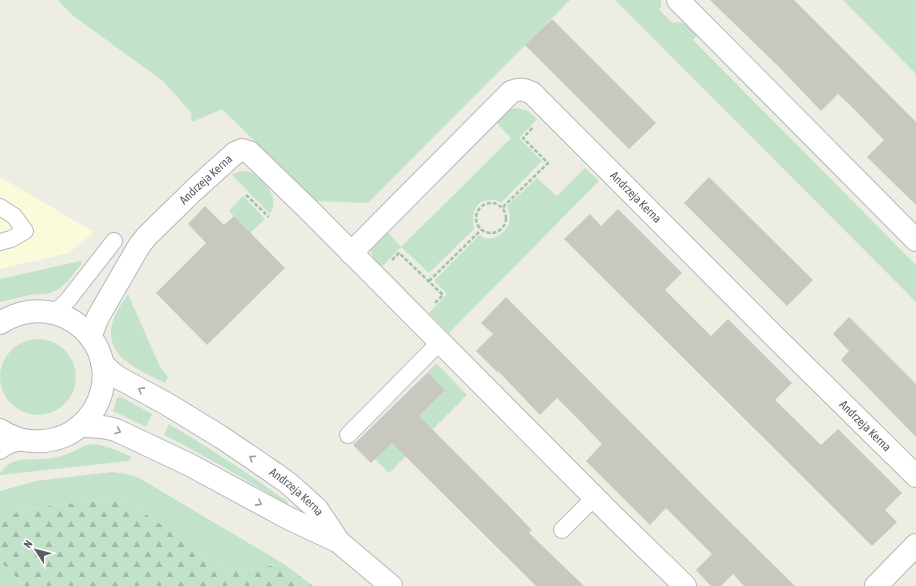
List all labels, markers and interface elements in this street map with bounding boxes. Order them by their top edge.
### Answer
street label: Andrzeja Kerna [177,152,235,207]
street label: Andrzeja Kerna [607,169,664,226]
one-way arrow [138,388,145,395]
street label: Andrzeja Kerna [837,398,894,454]
one-way arrow [114,427,121,435]
one-way arrow [249,455,256,463]
street label: Andrzeja Kerna [267,465,326,518]
one-way arrow [255,498,262,505]
north arrow [16,530,56,570]
text: N [21,538,35,550]

